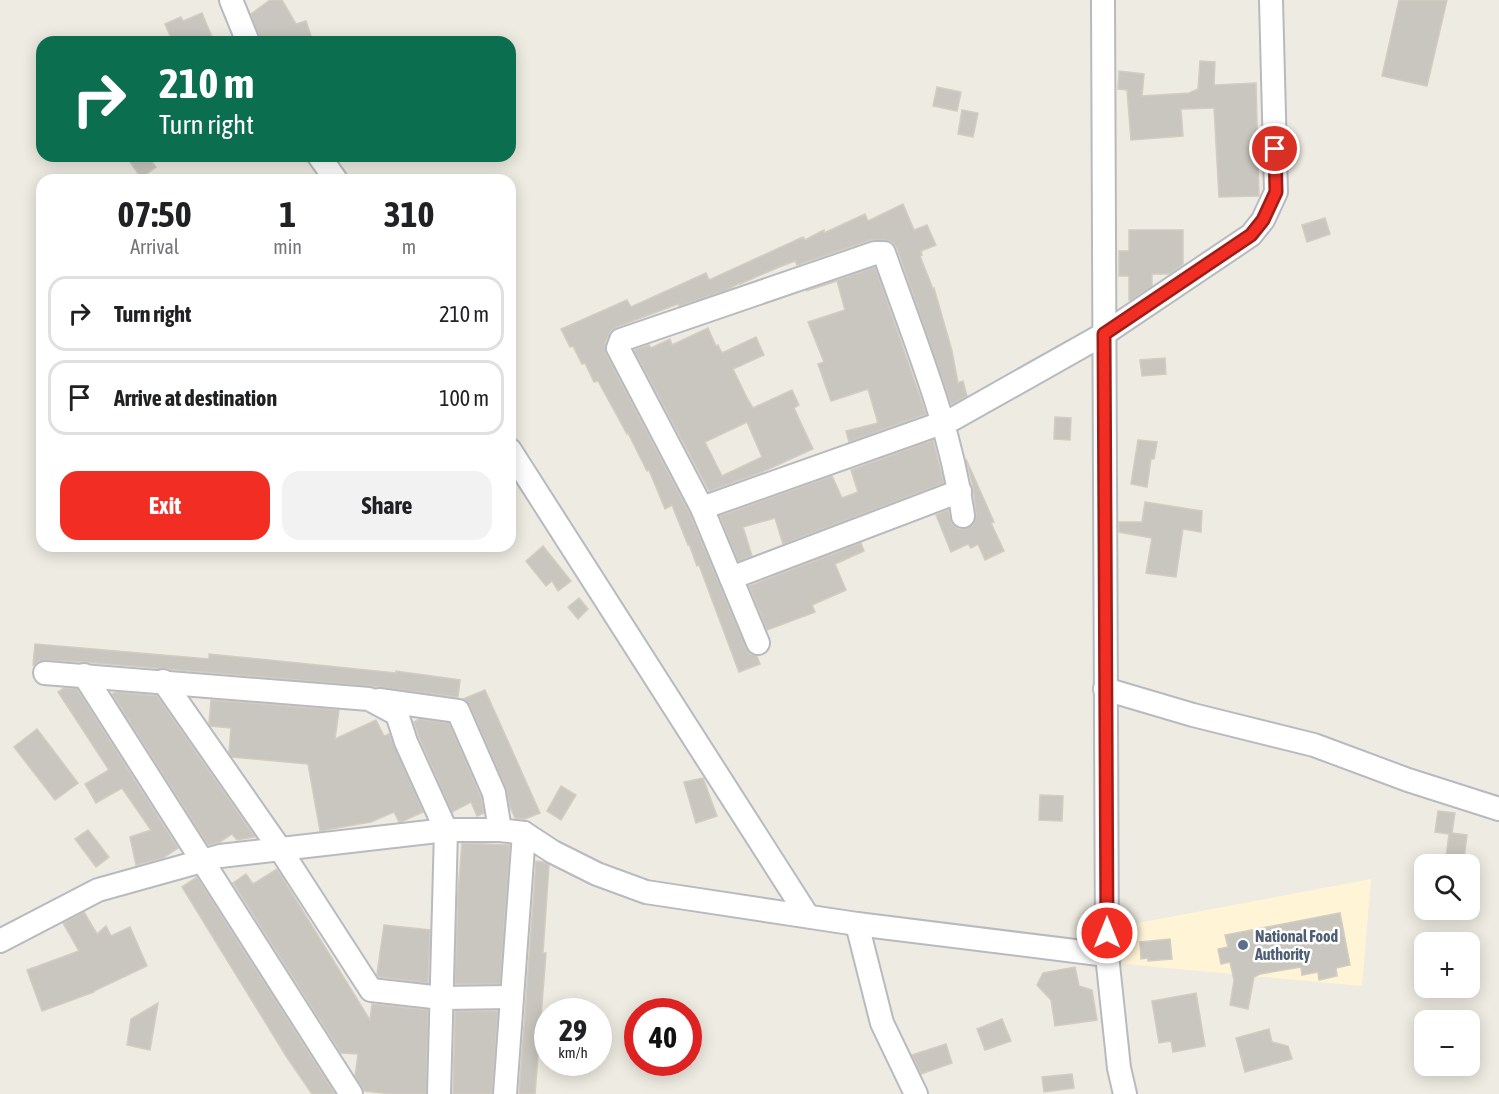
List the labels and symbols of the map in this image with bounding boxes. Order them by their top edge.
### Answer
pin [1249,123,1300,174]
position arrow [1075,901,1139,965]
place label: National Food Authority [1254,927,1338,963]
marker: National Food Authority [1236,938,1250,952]
speed limit sign: 40 [624,998,702,1076]

